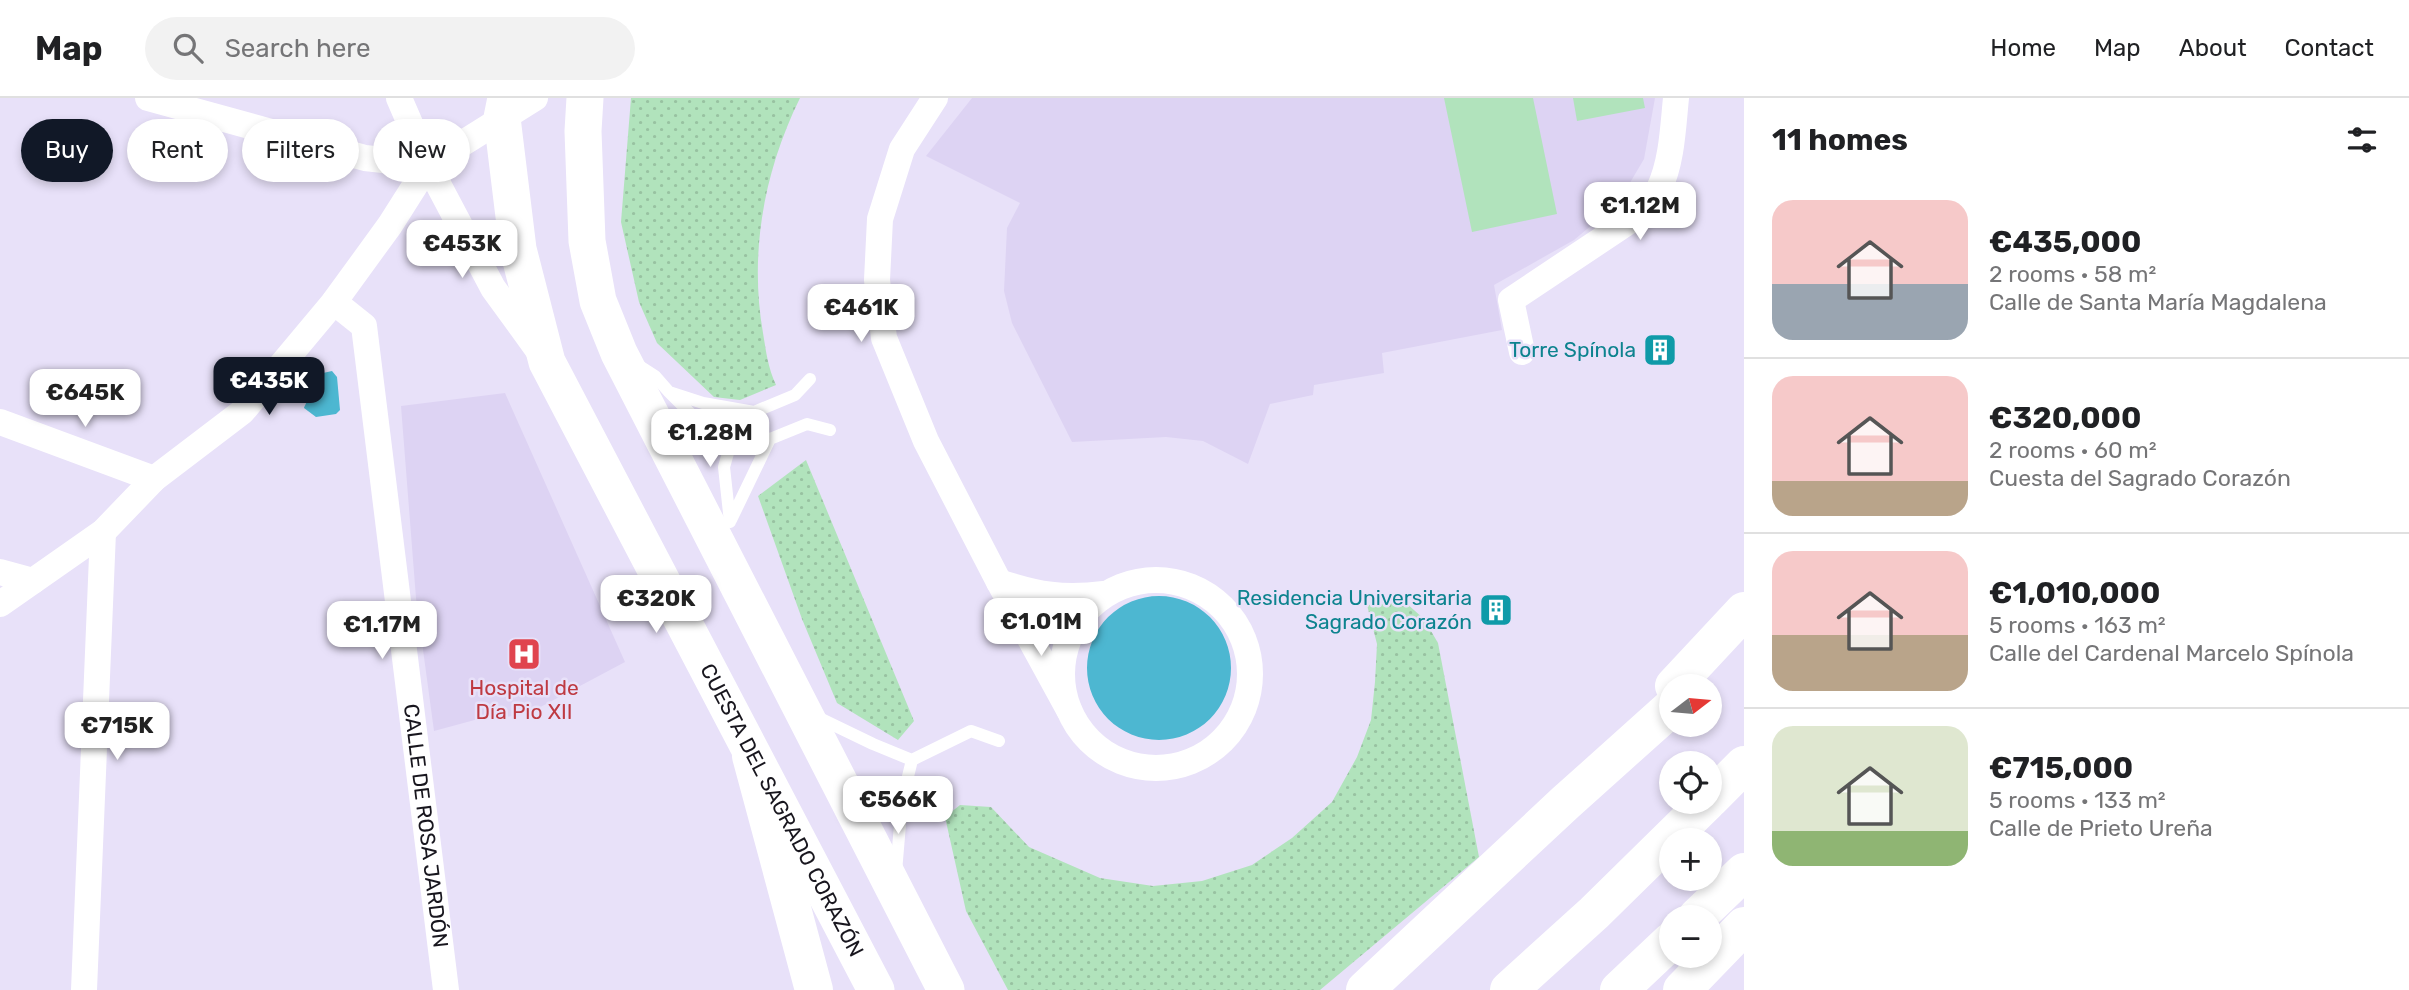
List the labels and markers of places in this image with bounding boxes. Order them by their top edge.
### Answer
pin: €1.12M [1583,183,1697,242]
pin: €453K [413,220,511,280]
pin: €461K [812,285,910,344]
building icon: Torre Spínola [1641,331,1679,369]
place label: Torre Spínola [1509,337,1636,362]
pin: €435K [220,358,318,417]
pin: €645K [36,370,134,429]
pin: €1.28M [653,410,767,469]
pin: €320K [607,575,705,635]
place label: Residencia Universitaria Sagrado Corazón [1237,585,1472,634]
building icon: Residencia Universitaria Sagrado Corazón [1477,591,1515,629]
pin: €1.01M [984,598,1098,658]
pin: €1.17M [325,602,439,661]
hospital icon: Hospital de Día Pio XII [505,635,543,673]
place label: Hospital de Día Pio XII [469,675,579,724]
pin: €715K [68,702,166,762]
pin: €566K [849,776,947,836]

